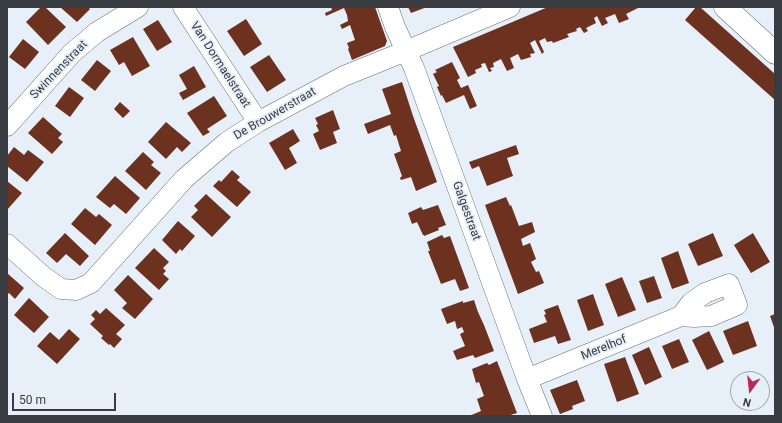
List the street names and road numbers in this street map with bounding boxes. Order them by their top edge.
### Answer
street label: Van Dormaelstraat [187,19,253,111]
street label: Swinnenstraat [27,38,91,102]
street label: De Brouwerstraat [231,85,319,143]
street label: Galgestraat [449,180,483,242]
street label: Merelhof [579,332,629,364]

